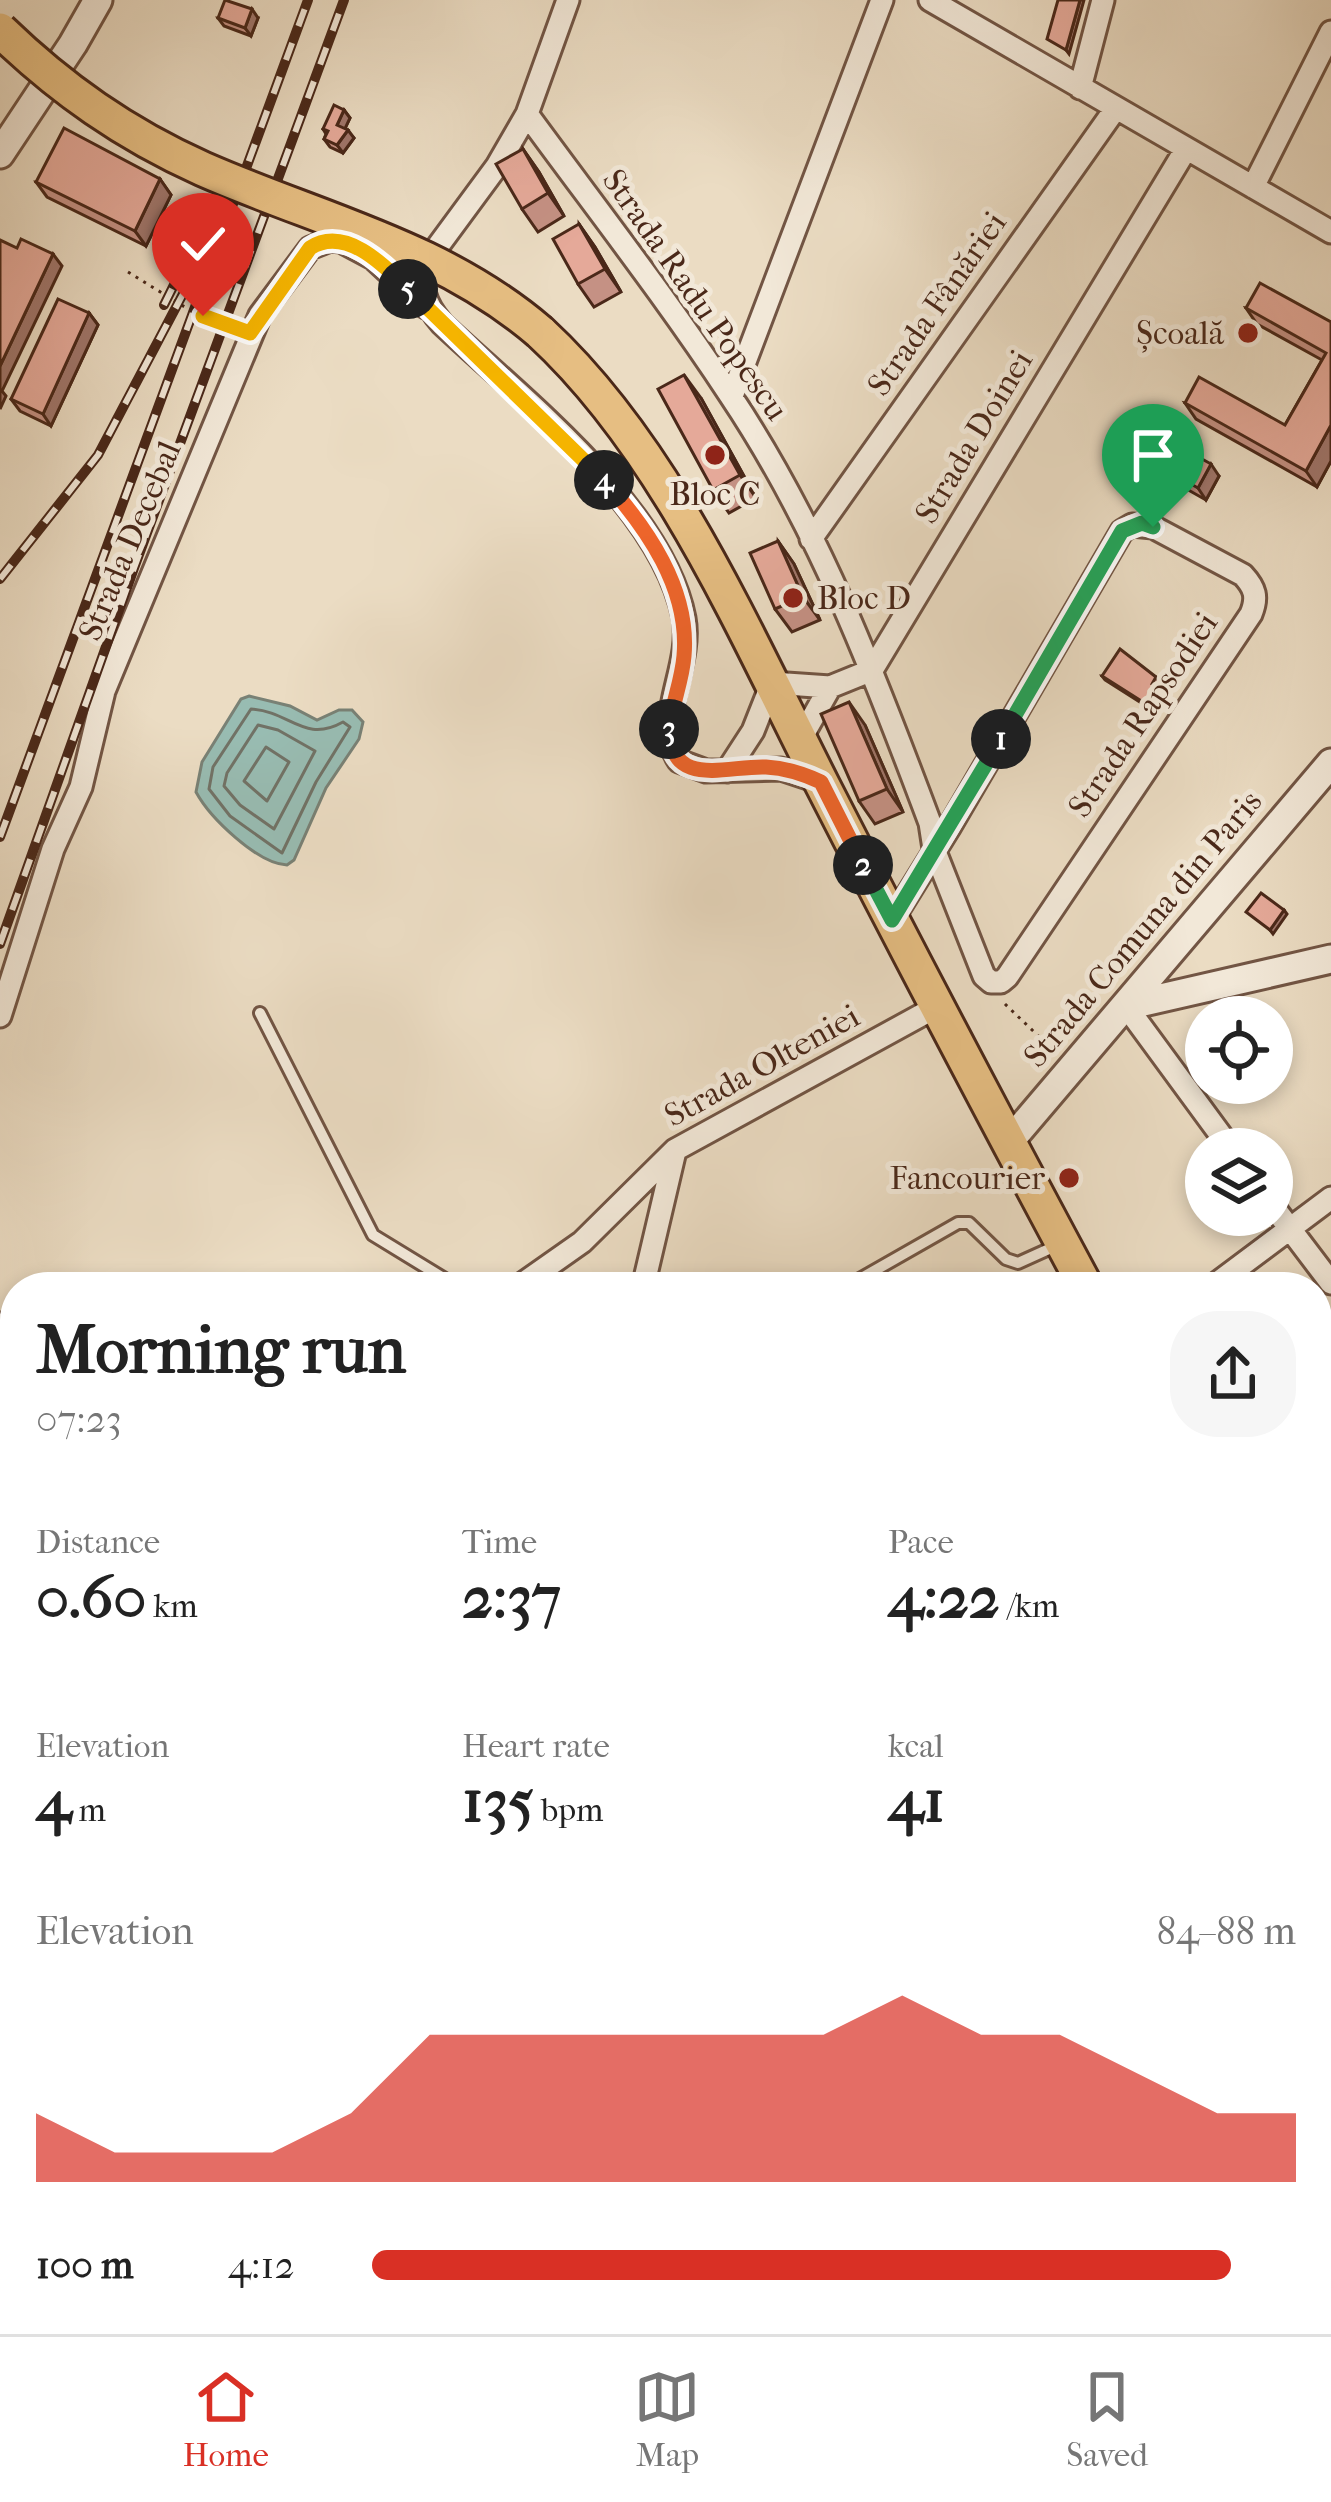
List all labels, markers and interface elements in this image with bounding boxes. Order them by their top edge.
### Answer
street label: Strada Radu Popescu [594,162,796,428]
pin [152,193,254,316]
street label: Strada Fânăriei [859,204,1015,403]
icon: check [170,211,236,277]
pin: 5 [378,259,438,319]
text: 5 [401,269,415,308]
place label: Școală [1136,314,1225,353]
marker: Școală [1235,320,1261,346]
street label: Strada Doinei [907,343,1041,531]
pin [1102,404,1204,527]
icon: arrive [1120,422,1186,488]
street label: Strada Decebal [71,436,189,646]
marker: Bloc C [702,442,728,468]
pin: 4 [574,450,634,510]
text: 4 [594,460,614,499]
place label: Bloc C [670,475,760,514]
place label: Bloc D [817,579,911,618]
marker: Bloc D [780,585,806,611]
street label: Strada Rapsodiei [1060,605,1226,825]
pin: 3 [639,699,699,759]
text: 3 [662,709,676,748]
pin: 1 [971,709,1031,769]
text: 1 [995,719,1007,758]
street label: Strada Comuna din Paris [1016,783,1270,1075]
pin: 2 [833,835,893,895]
text: 2 [855,845,871,884]
street label: Strada Olteniei [658,996,866,1135]
map controls [1185,996,1293,1236]
button: locate [1185,996,1293,1104]
button: layers [1185,1128,1293,1236]
place label: Fancourier [890,1159,1045,1198]
marker: Fancourier [1056,1165,1082,1191]
button: share [1170,1311,1296,1437]
text: Morning run [36,1312,406,1389]
text: 07:23 [36,1396,122,1442]
text: Distance [36,1523,160,1562]
text: Time [462,1523,537,1562]
text: Pace [888,1523,954,1562]
text: 0.60 [36,1562,146,1633]
text: 2:37 [462,1562,561,1633]
text: 4:22 [888,1562,1000,1633]
text: km [146,1587,198,1626]
text: /km [1000,1587,1059,1626]
text: Elevation [36,1727,169,1766]
text: Heart rate [462,1727,610,1766]
text: kcal [888,1727,944,1766]
text: 4 [36,1766,71,1837]
text: 135 [462,1766,534,1837]
text: 41 [888,1766,945,1837]
text: m [71,1791,106,1830]
text: bpm [534,1791,604,1830]
text: Elevation [36,1908,194,1954]
text: 84–88 m [1157,1908,1296,1954]
text: 100 m [36,2242,134,2288]
text: 4:12 [228,2242,294,2288]
tab: Home [183,2364,269,2475]
tab: Map [634,2364,700,2475]
tab: Saved [1066,2364,1148,2475]

